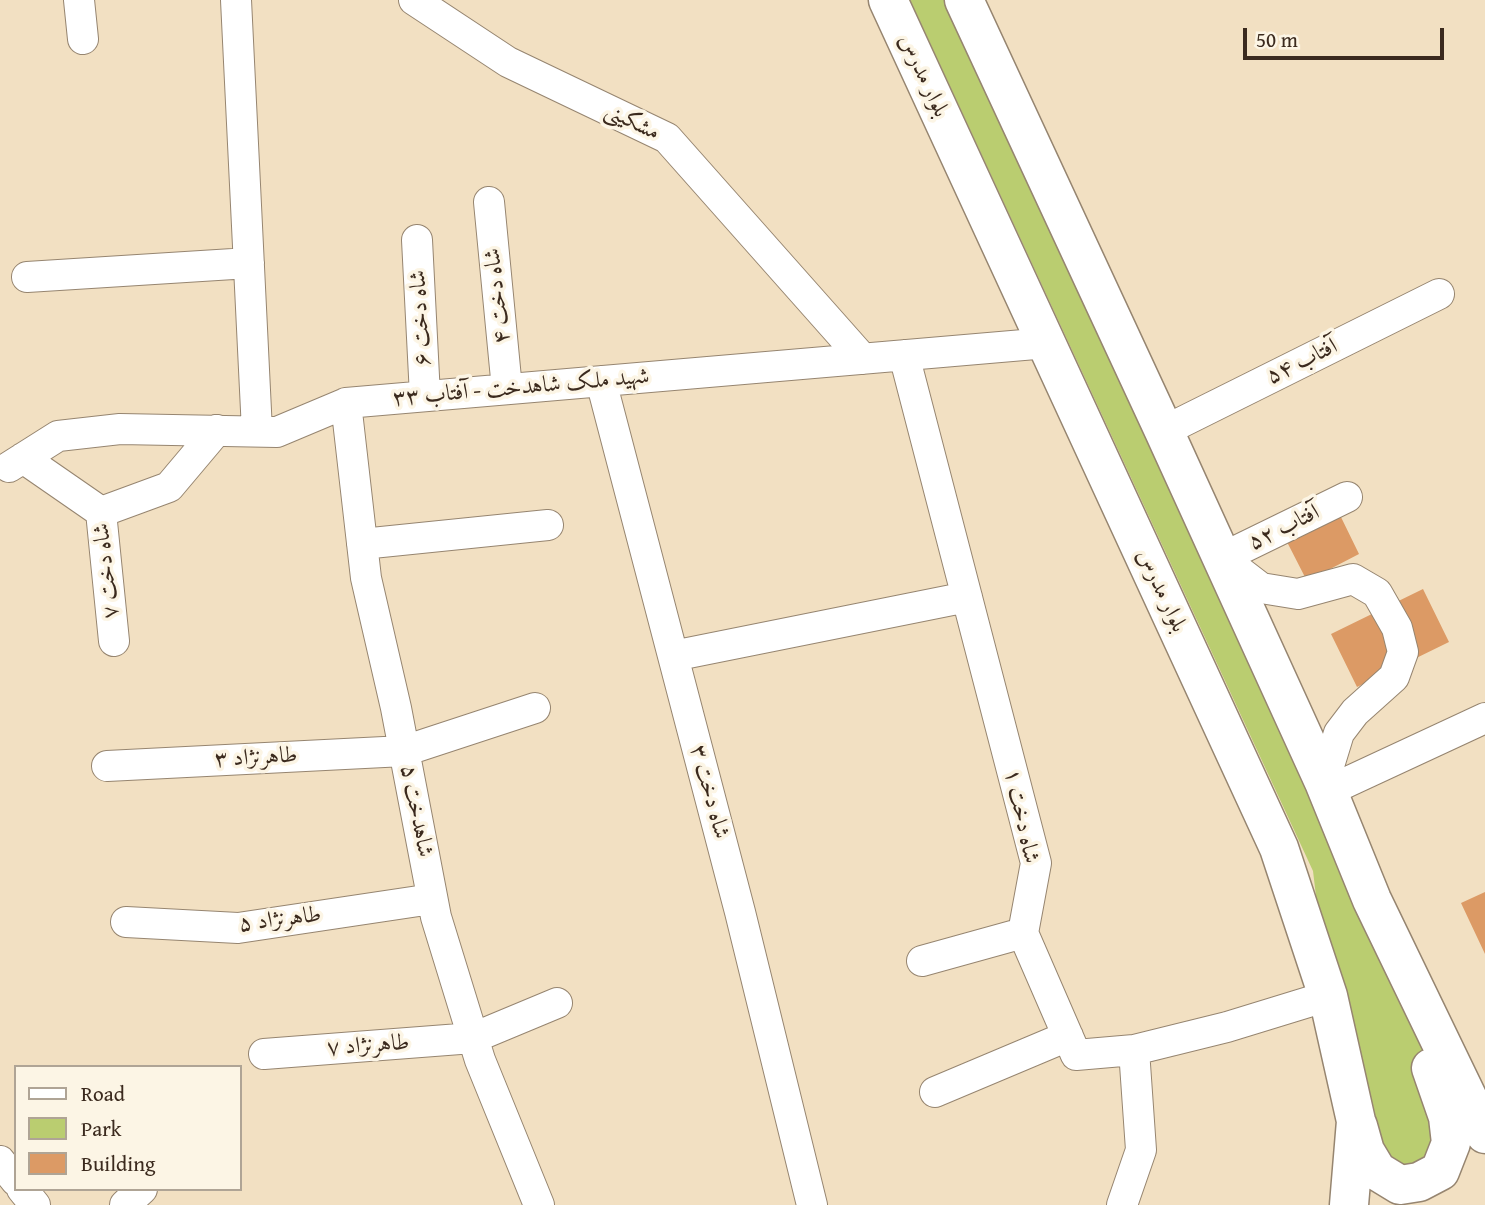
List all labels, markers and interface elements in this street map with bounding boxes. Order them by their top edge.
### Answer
scale bar [1247,14,1448,58]
text: 50 m [1256,24,1298,55]
street label: بلوار مدرس [892,30,954,122]
street label: مشکینی [600,97,664,147]
street label: شاه دخت ۴ [479,247,517,345]
street label: شاه دخت ۶ [405,269,437,367]
street label: آفتاب ۵۴ [1262,333,1342,391]
street label: شهید ملک شاهدخت - آفتاب ۳۳ [391,363,651,413]
street label: آفتاب ۵۲ [1244,499,1324,557]
street label: شاه دخت ۷ [88,522,126,620]
street label: بلوار مدرس [1130,545,1192,637]
street label: طاهرنژاد ۳ [214,742,298,774]
street label: شاه دخت ۳ [683,742,735,842]
street label: شاهدخت ۵ [394,762,438,860]
street label: شاه دخت ۱ [998,766,1044,866]
street label: طاهرنژاد ۵ [237,901,323,939]
street label: طاهرنژاد ۷ [326,1029,410,1063]
legend [14,1065,242,1191]
text: Road [81,1078,125,1109]
text: Park [81,1113,122,1144]
text: Building [81,1148,155,1179]

